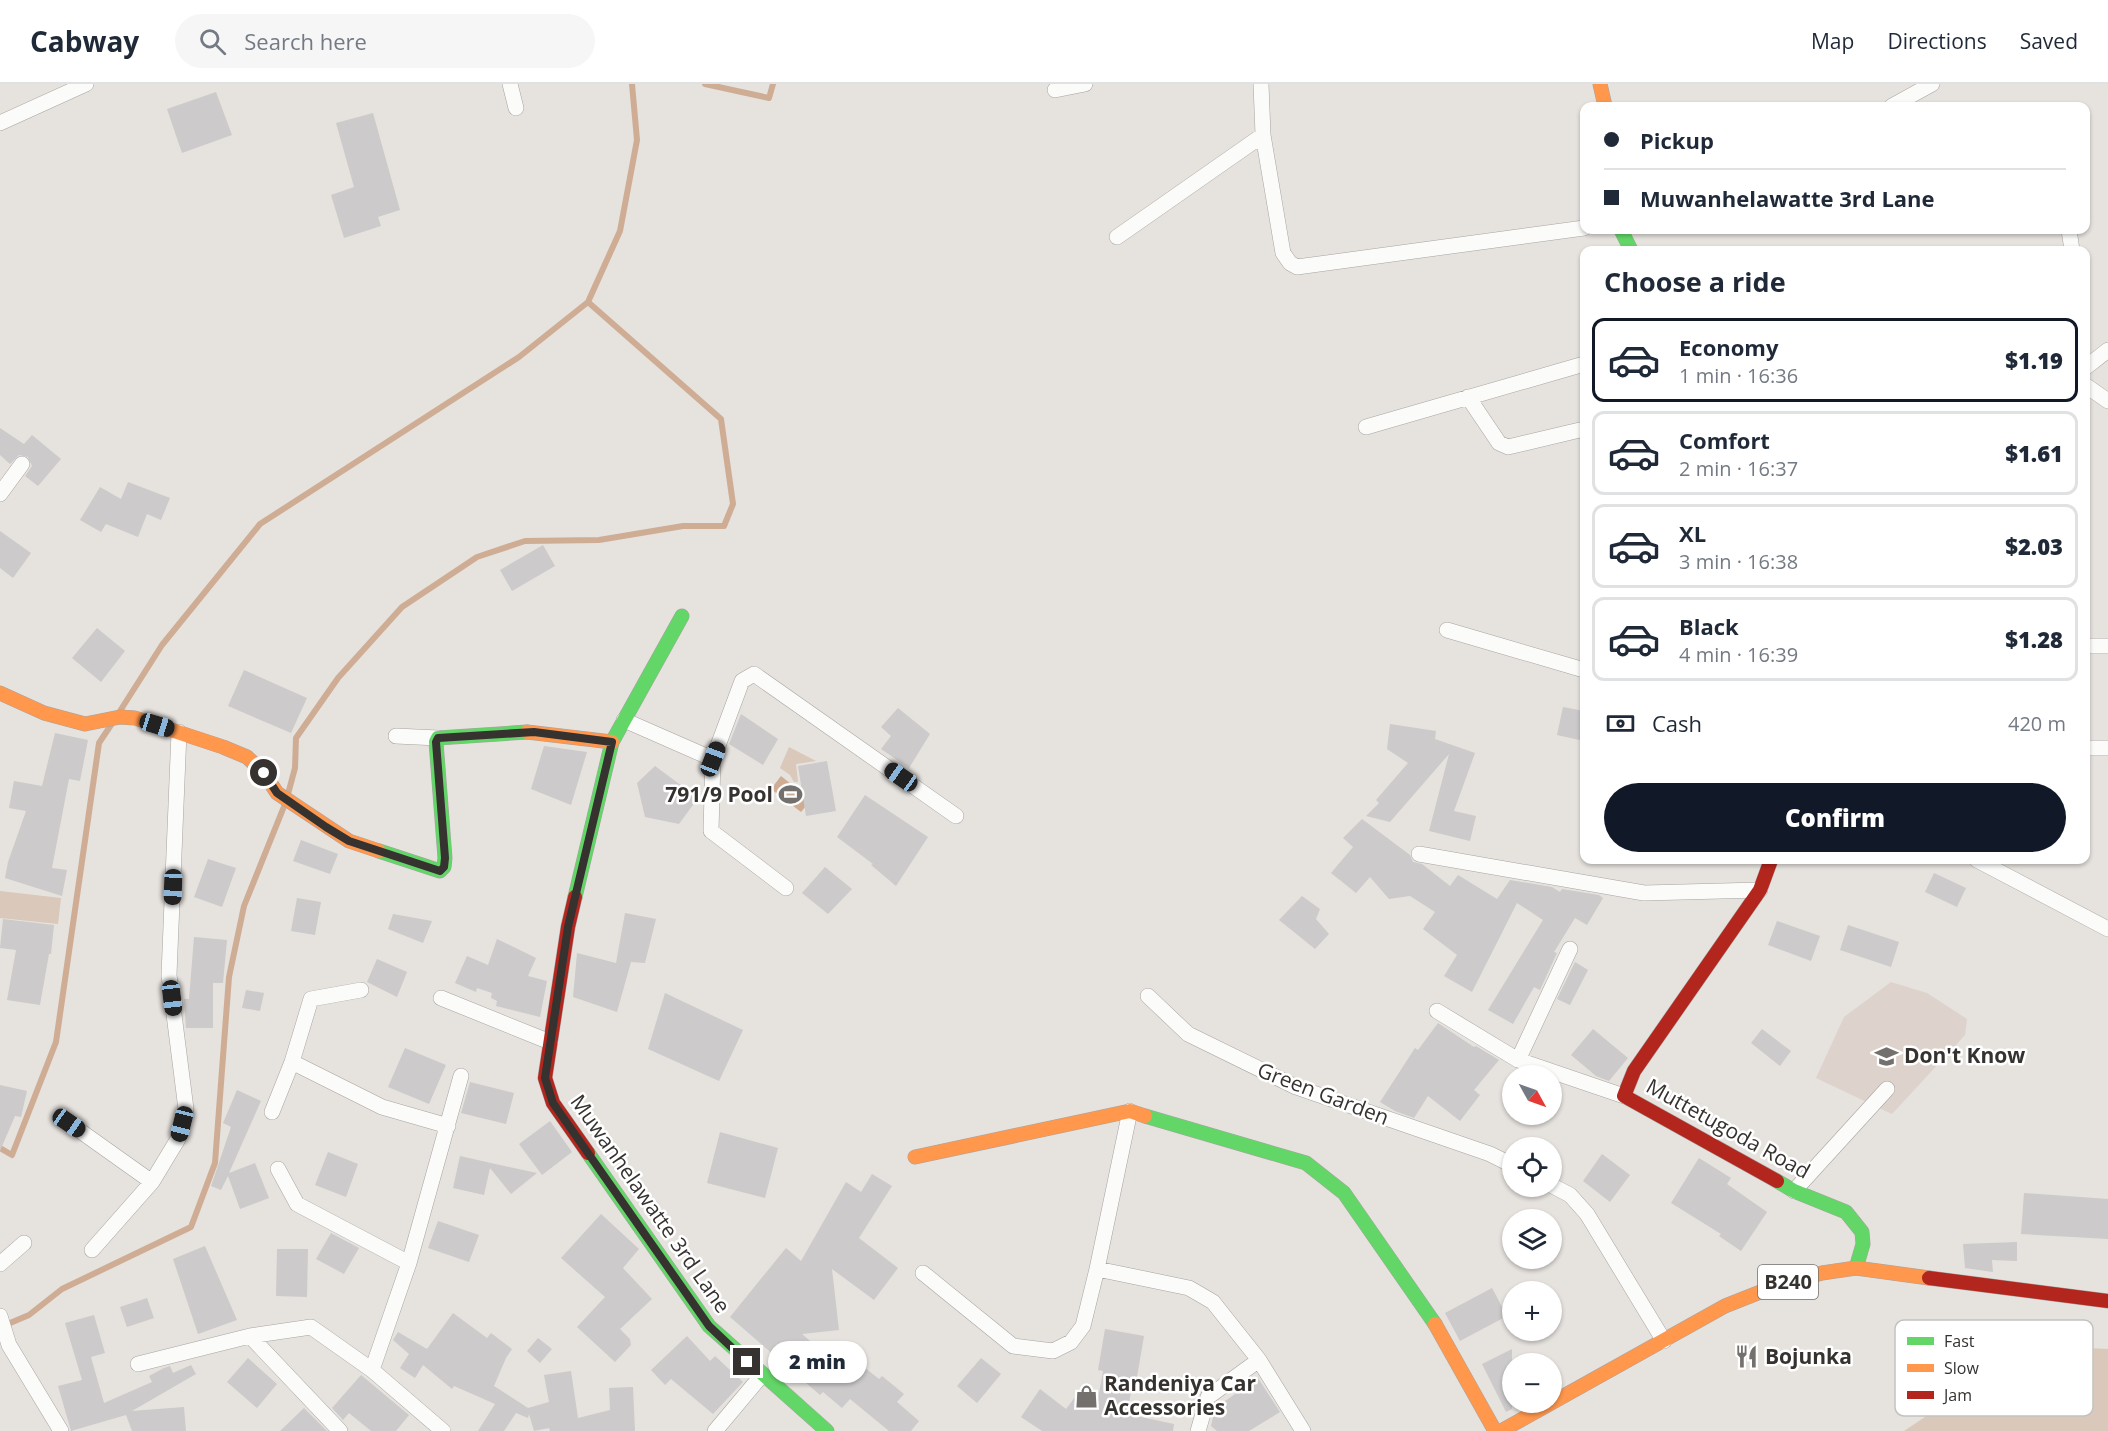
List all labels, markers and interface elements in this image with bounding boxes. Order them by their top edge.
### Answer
search box [175,14,595,68]
text: Cabway [30,22,139,60]
icon: search [196,25,229,58]
text: Search here [244,26,367,56]
text: Map [1811,27,1854,55]
text: Directions [1887,27,1987,55]
text: Saved [2020,27,2078,55]
text: Pickup [1640,125,1714,155]
text: Muwanhelawatte 3rd Lane [1640,183,1935,213]
text: Choose a ride [1604,263,1786,300]
text: Economy [1679,332,1778,362]
icon: car [1607,333,1661,387]
text: $1.19 [2005,345,2063,375]
text: 1 min · 16:36 [1679,362,1798,389]
text: Comfort [1679,425,1770,455]
icon: car [1607,426,1661,480]
text: $1.61 [2005,438,2063,468]
text: 2 min · 16:37 [1679,455,1798,482]
text: XL [1679,518,1706,548]
icon: car [1607,519,1661,573]
text: $2.03 [2005,531,2063,561]
text: 3 min · 16:38 [1679,548,1798,575]
text: Black [1679,611,1739,641]
icon: car [1607,612,1661,666]
text: $1.28 [2005,624,2063,654]
text: 4 min · 16:39 [1679,641,1798,668]
icon: cash [1604,707,1637,740]
text: Cash [1652,708,1702,738]
text: 420 m [2008,710,2066,737]
car [137,711,177,739]
car [698,739,728,779]
route start [250,759,277,786]
car [881,759,921,795]
place label: 791/9 Pool [665,780,773,808]
sports icon: 791/9 Pool [778,782,804,808]
button: Confirm [1604,783,2066,852]
car [163,869,183,905]
car [161,979,183,1017]
place label: Don't Know [1904,1041,2025,1069]
school or university icon: Don't Know [1873,1043,1899,1069]
street label: Green Garden [1254,1055,1393,1131]
north arrow [1502,1065,1562,1125]
map controls [1502,1065,1562,1413]
street label: Muttetugoda Road [1642,1072,1815,1185]
street label: Muwanhelawatte 3rd Lane [565,1089,737,1318]
car [169,1104,195,1144]
car [49,1105,89,1141]
button: locate [1502,1137,1562,1197]
button: layers [1502,1209,1562,1269]
road number: B240 [1758,1265,1818,1299]
button: + [1502,1281,1562,1341]
legend [1895,1320,2093,1416]
text: Fast [1944,1330,1975,1352]
callout: 2 min [768,1341,867,1383]
place label: Bojunka [1765,1342,1852,1370]
restaurant icon: Bojunka [1734,1344,1760,1370]
route end [733,1348,760,1375]
text: 2 min [789,1348,846,1375]
button: − [1502,1353,1562,1413]
text: Slow [1944,1357,1979,1379]
place label: Randeniya Car Accessories [1104,1369,1256,1421]
shop icon: Randeniya Car Accessories [1073,1383,1099,1409]
text: Jam [1942,1384,1972,1406]

